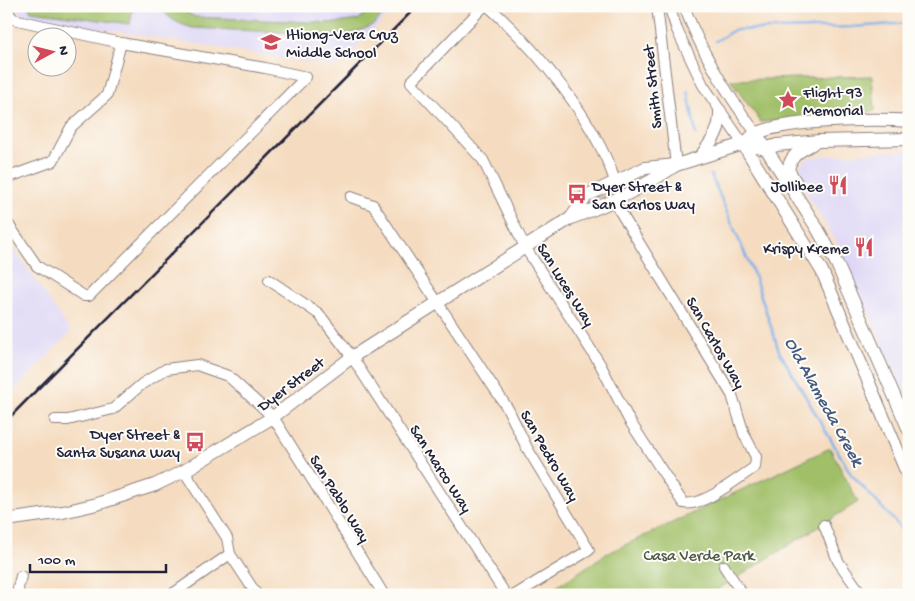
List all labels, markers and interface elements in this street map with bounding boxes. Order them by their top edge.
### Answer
place label: Itliong-Vera Cruz Middle School [286,27,399,64]
north arrow [28,28,78,78]
school or university icon: Itliong-Vera Cruz Middle School [260,31,282,53]
street label: Smith Street [640,42,668,129]
text: N [53,45,71,56]
place label: Flight 93 Memorial [802,85,864,122]
place icon: Flight 93 Memorial [777,89,799,111]
restaurant icon: Jollibee [827,174,849,196]
place label: Dyer Street & San Carlos Way [591,179,695,216]
place label: Jollibee [771,179,824,198]
bus stop icon: Dyer Street & San Carlos Way [566,183,588,205]
restaurant icon: Krispy Kreme [853,236,875,258]
street label: San Luces Way [531,241,597,331]
place label: Krispy Kreme [763,241,850,260]
street label: San Carlos Way [680,294,748,393]
water label: Old Alameda Creek [779,334,868,472]
street label: Dyer Street [254,354,330,418]
street label: San Pedro Way [514,408,582,506]
street label: San Marco Way [404,422,475,518]
place label: Dyer Street & Santa Susana Way [57,427,181,464]
bus stop icon: Dyer Street & Santa Susana Way [184,431,206,453]
street label: San Pablo Way [304,452,373,547]
scale bar [30,541,166,573]
park label: Casa Verde Park [644,548,756,567]
text: 100 m [37,552,76,570]

